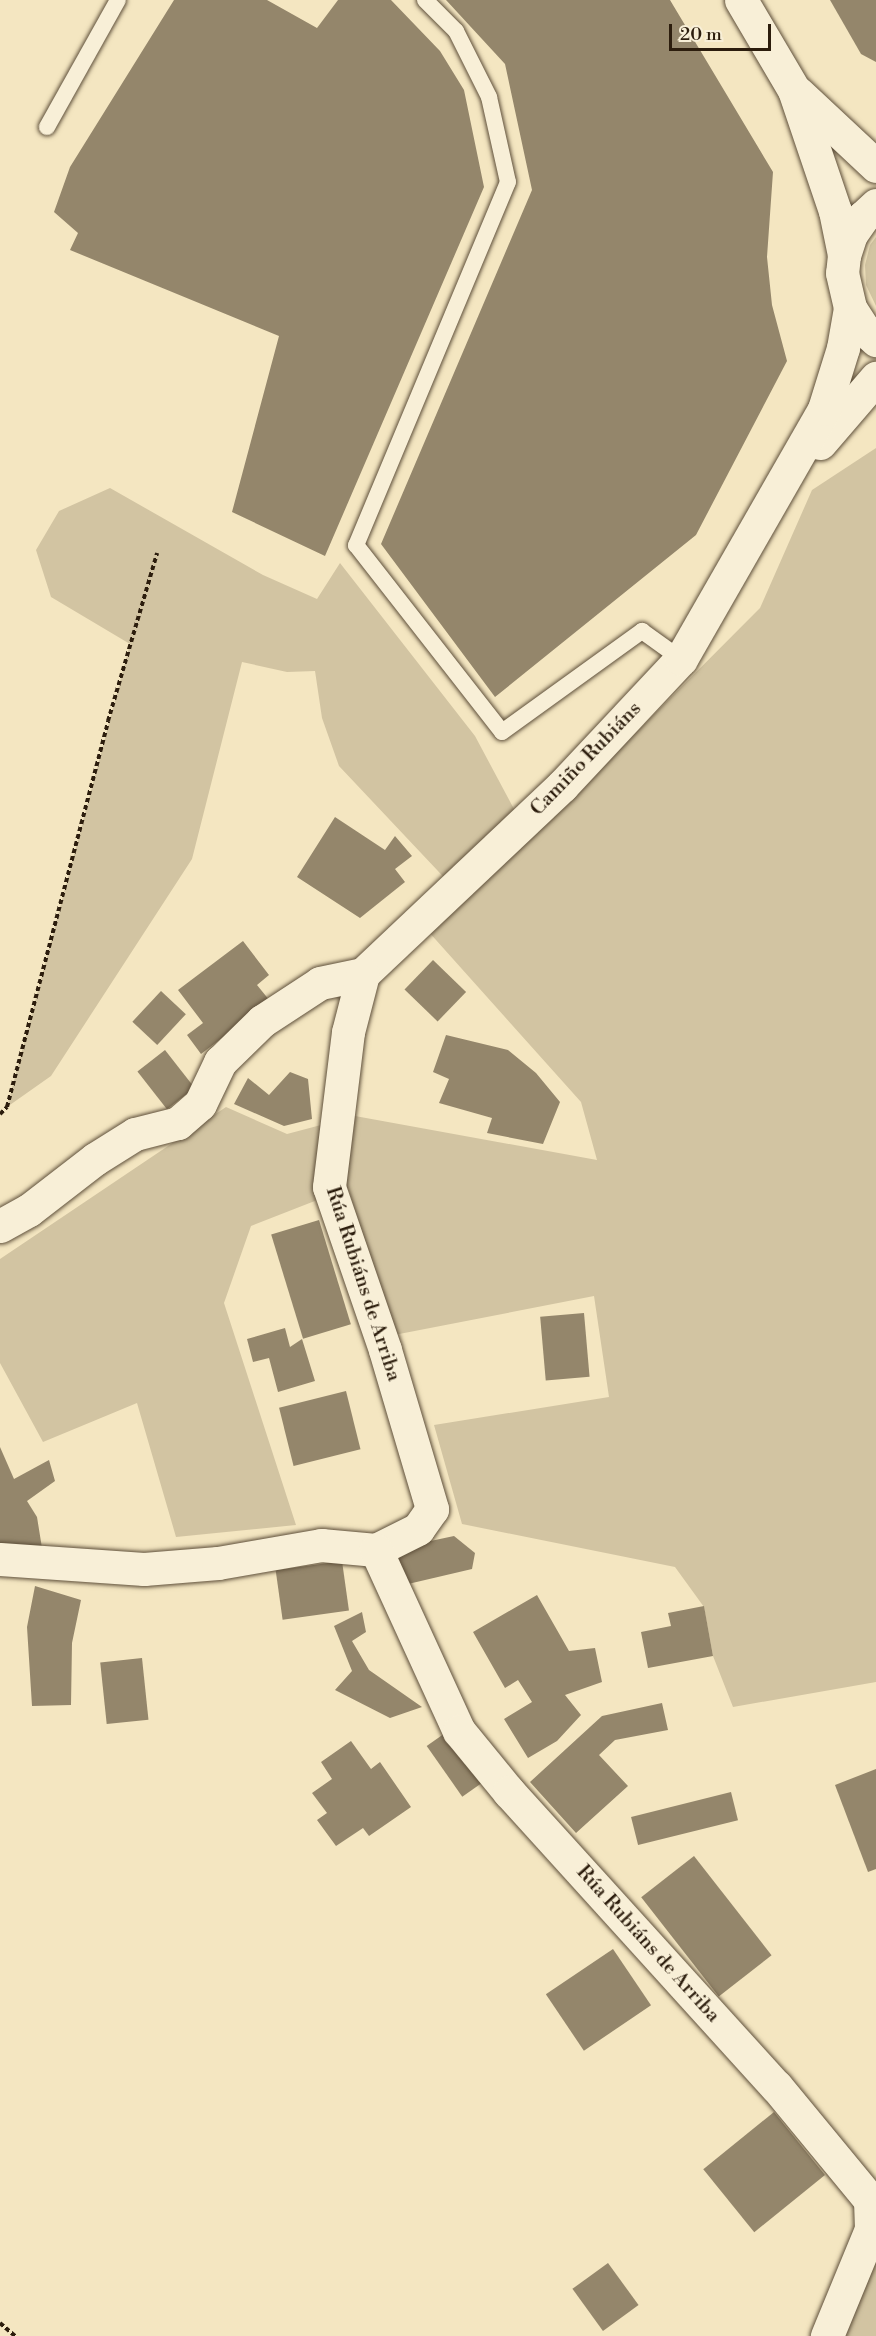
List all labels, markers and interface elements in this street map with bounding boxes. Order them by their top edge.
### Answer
scale bar [672,12,774,50]
text: 20 m [680,23,722,46]
street label: Camiño Rubiáns [526,697,646,821]
street label: Rúa Rubiáns de Arriba [320,1184,406,1384]
street label: Rúa Rubiáns de Arriba [571,1861,725,2027]

